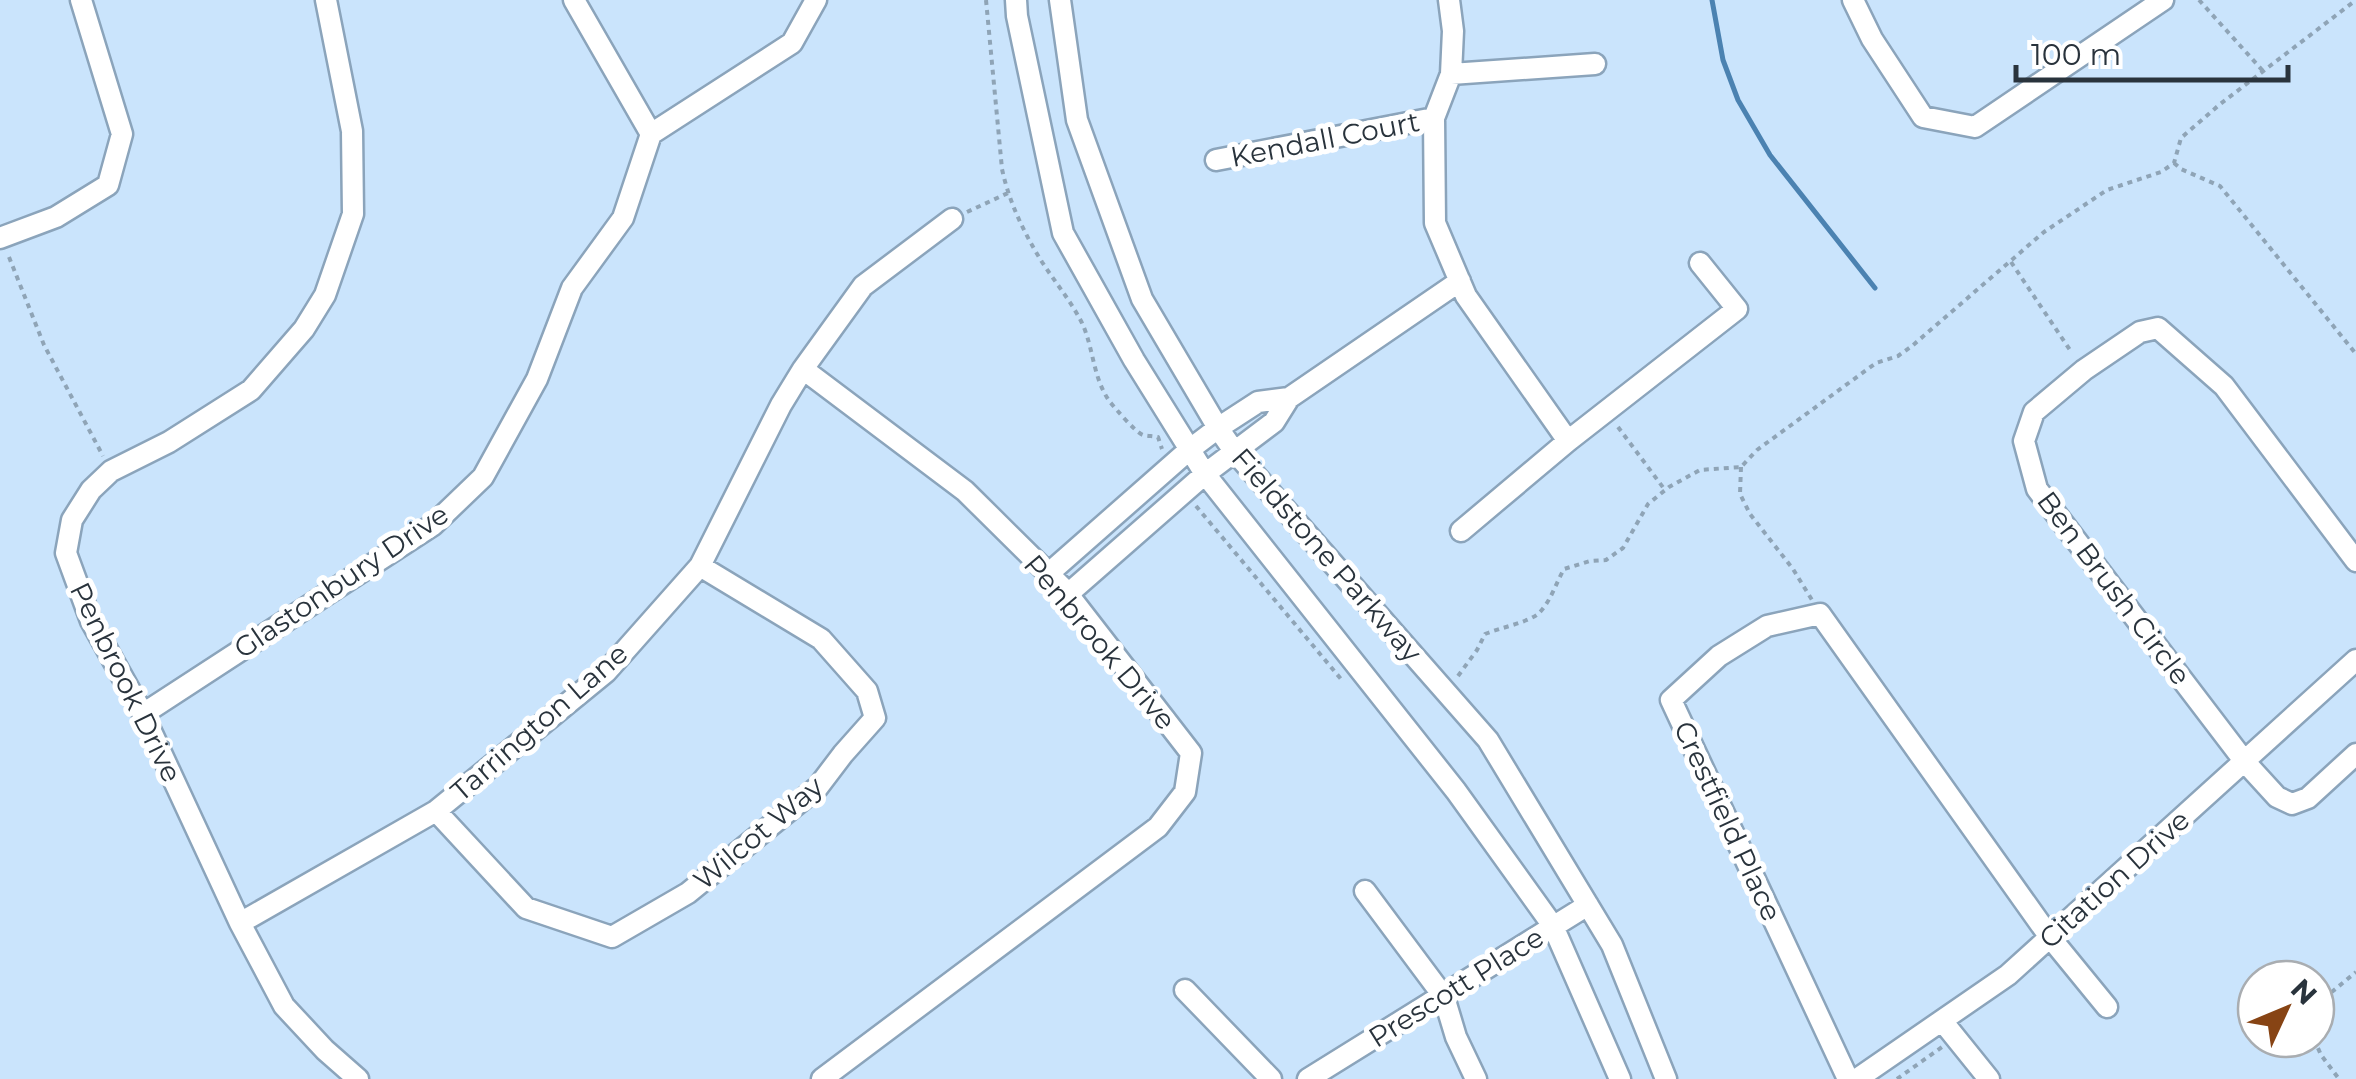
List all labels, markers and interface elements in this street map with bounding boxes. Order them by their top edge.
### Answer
scale bar [2016,20,2288,82]
text: 100 m [2031,36,2121,73]
street label: Kendall Court [1228,104,1422,174]
street label: Fieldstone Parkway [1225,441,1430,670]
street label: Ben Brush Circle [2030,484,2198,692]
street label: Glastonbury Drive [227,497,455,665]
street label: Penbrook Drive [1017,548,1183,736]
street label: Penbrook Drive [63,577,189,787]
street label: Tarrington Lane [444,636,634,808]
street label: Crestfield Place [1667,716,1789,926]
street label: Wilcot Way [686,769,830,897]
street label: Citation Drive [2032,803,2196,955]
street label: Prescott Place [1362,920,1550,1054]
north arrow [2236,959,2336,1059]
text: N [2284,972,2324,1012]

